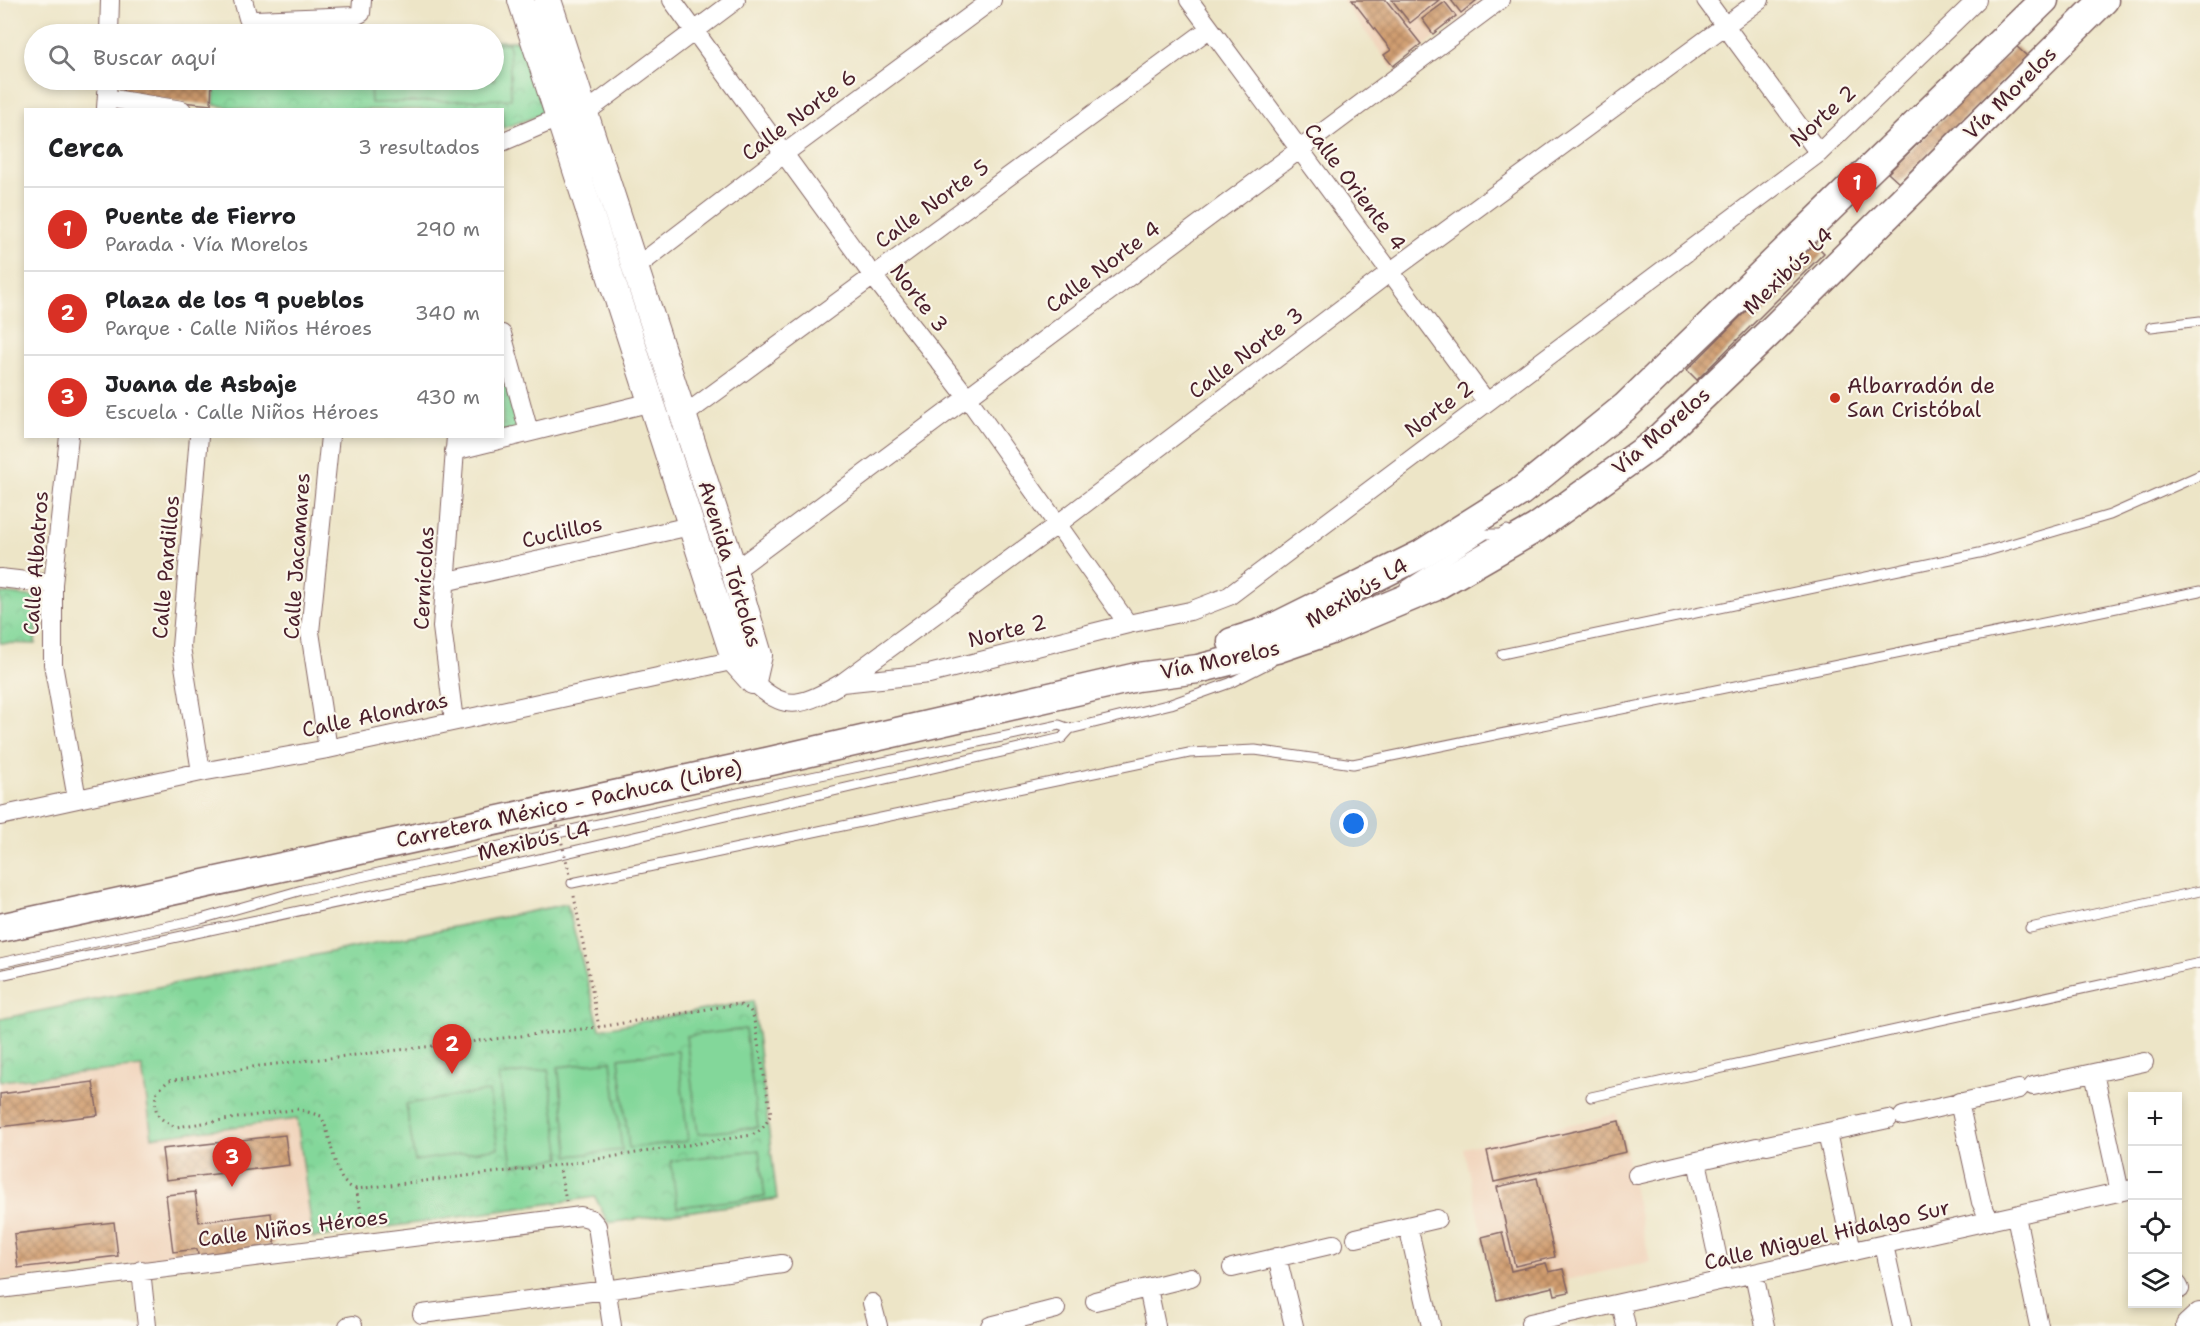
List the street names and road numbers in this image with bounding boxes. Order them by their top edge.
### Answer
street label: Vía Morelos [1957,40,2063,146]
street label: Calle Norte 6 [736,63,862,167]
street label: Norte 2 [1784,79,1862,153]
street label: Calle Oriente 4 [1298,117,1412,257]
street label: Calle Norte 5 [869,153,995,255]
street label: Calle Norte 4 [1040,215,1166,319]
street label: Mexibús L4 [1737,221,1839,321]
street label: Norte 3 [883,258,955,338]
street label: Calle Norte 3 [1183,301,1309,405]
street label: Norte 2 [1399,374,1479,444]
street label: Vía Morelos [1606,381,1716,481]
street label: Calle Jacamares [277,472,317,640]
street label: Avenida Tórtolas [691,477,769,651]
street label: Calle Albatros [17,490,55,636]
street label: Calle Pardillos [146,494,186,640]
street label: Cuclillos [519,509,605,555]
street label: Cernícolas [407,525,441,631]
street label: Mexibús L4 [1300,551,1414,635]
street label: Norte 2 [965,608,1049,654]
street label: Vía Morelos [1158,634,1282,686]
street label: Calle Alondras [299,686,451,744]
street label: Carretera México - Pachuca (Libre) [393,754,745,854]
street label: Mexibús L4 [475,814,593,868]
street label: Calle Miguel Hidalgo Sur [1701,1193,1953,1277]
street label: Calle Niños Héroes [196,1202,390,1254]

